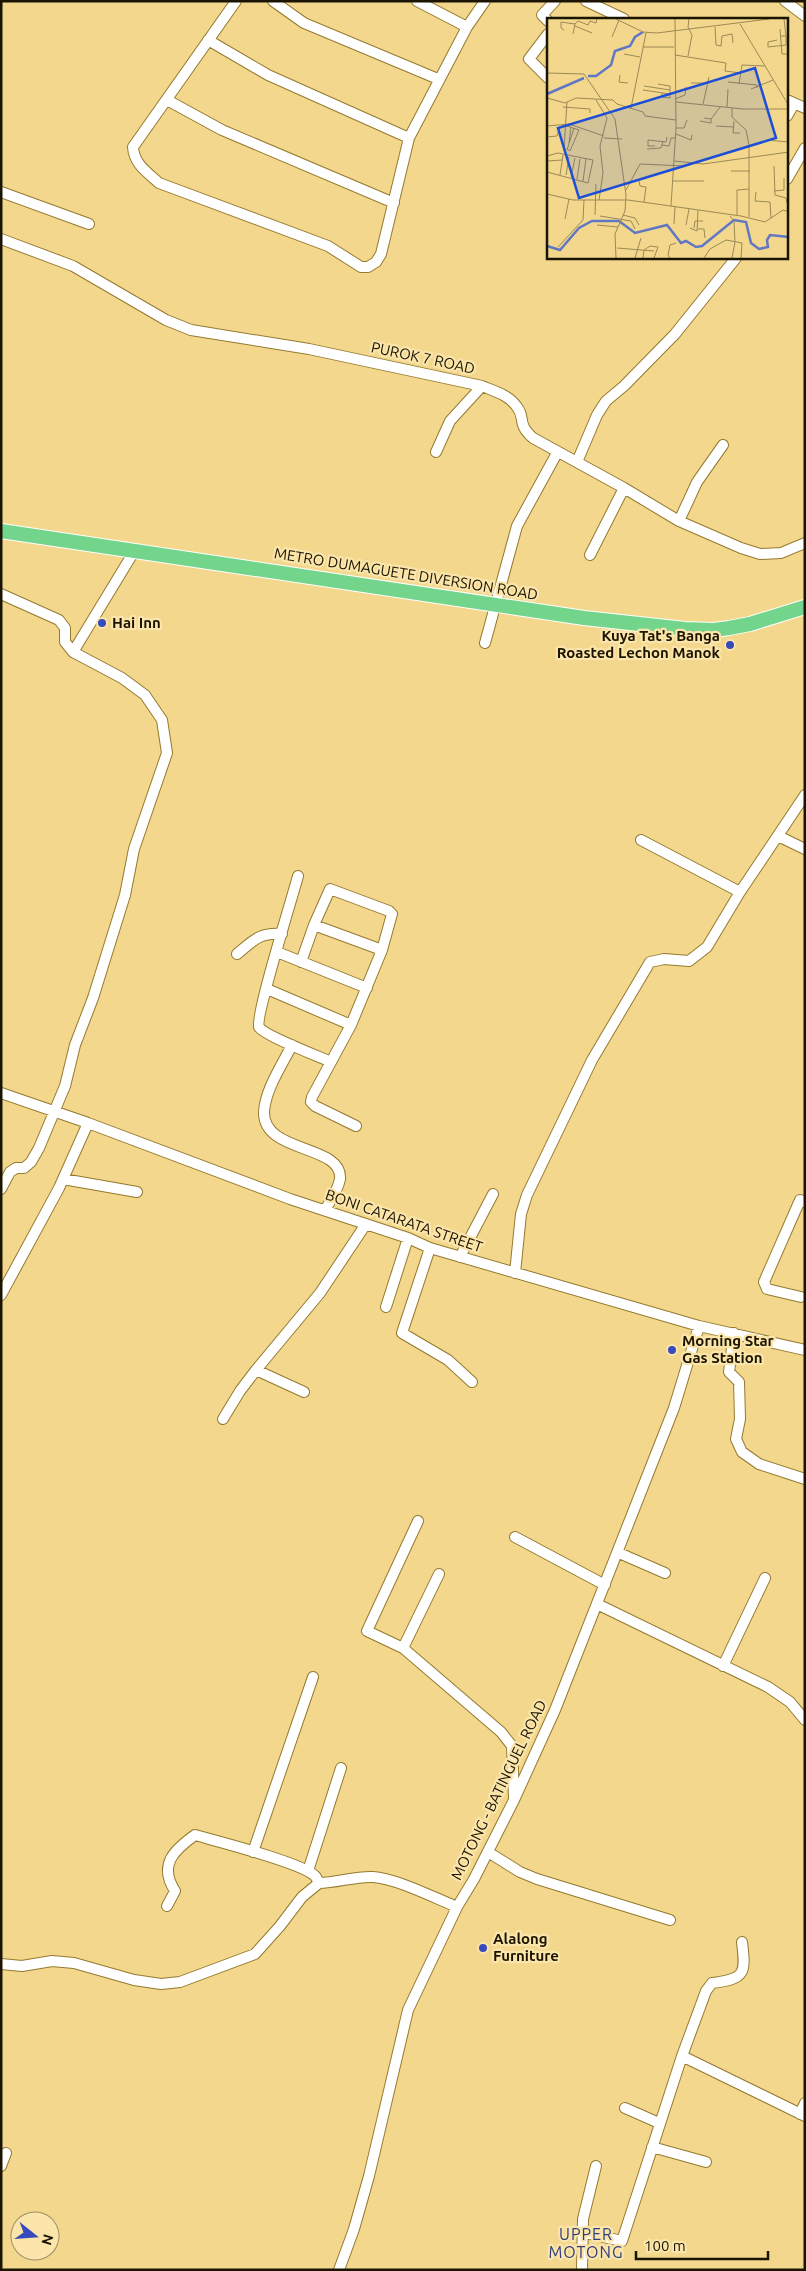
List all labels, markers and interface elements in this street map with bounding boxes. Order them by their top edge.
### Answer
inset map [547,18,788,259]
street label: PUROK 7 ROAD [370,338,477,377]
street label: METRO DUMAGUETE DIVERSION ROAD [273,544,539,603]
place label: Hai Inn [112,614,161,631]
marker: Hai Inn [96,617,108,629]
place label: Kuya Tat's Banga Roasted Lechon Manok [557,627,721,661]
marker: Kuya Tat's Banga Roasted Lechon Manok [724,639,736,651]
street label: BONI CATARATA STREET [323,1186,486,1256]
place label: Morning Star Gas Station [682,1332,775,1366]
marker: Morning Star Gas Station [666,1344,678,1356]
street label: MOTONG - BATINGUEL ROAD [447,1697,550,1883]
place label: Alalong Furniture [493,1930,559,1964]
marker: Alalong Furniture [477,1942,489,1954]
north arrow [10,2211,60,2261]
district label: UPPER MOTONG [548,2225,624,2261]
scale bar [636,2228,768,2260]
text: N [38,2232,57,2247]
text: 100 m [644,2237,686,2254]

